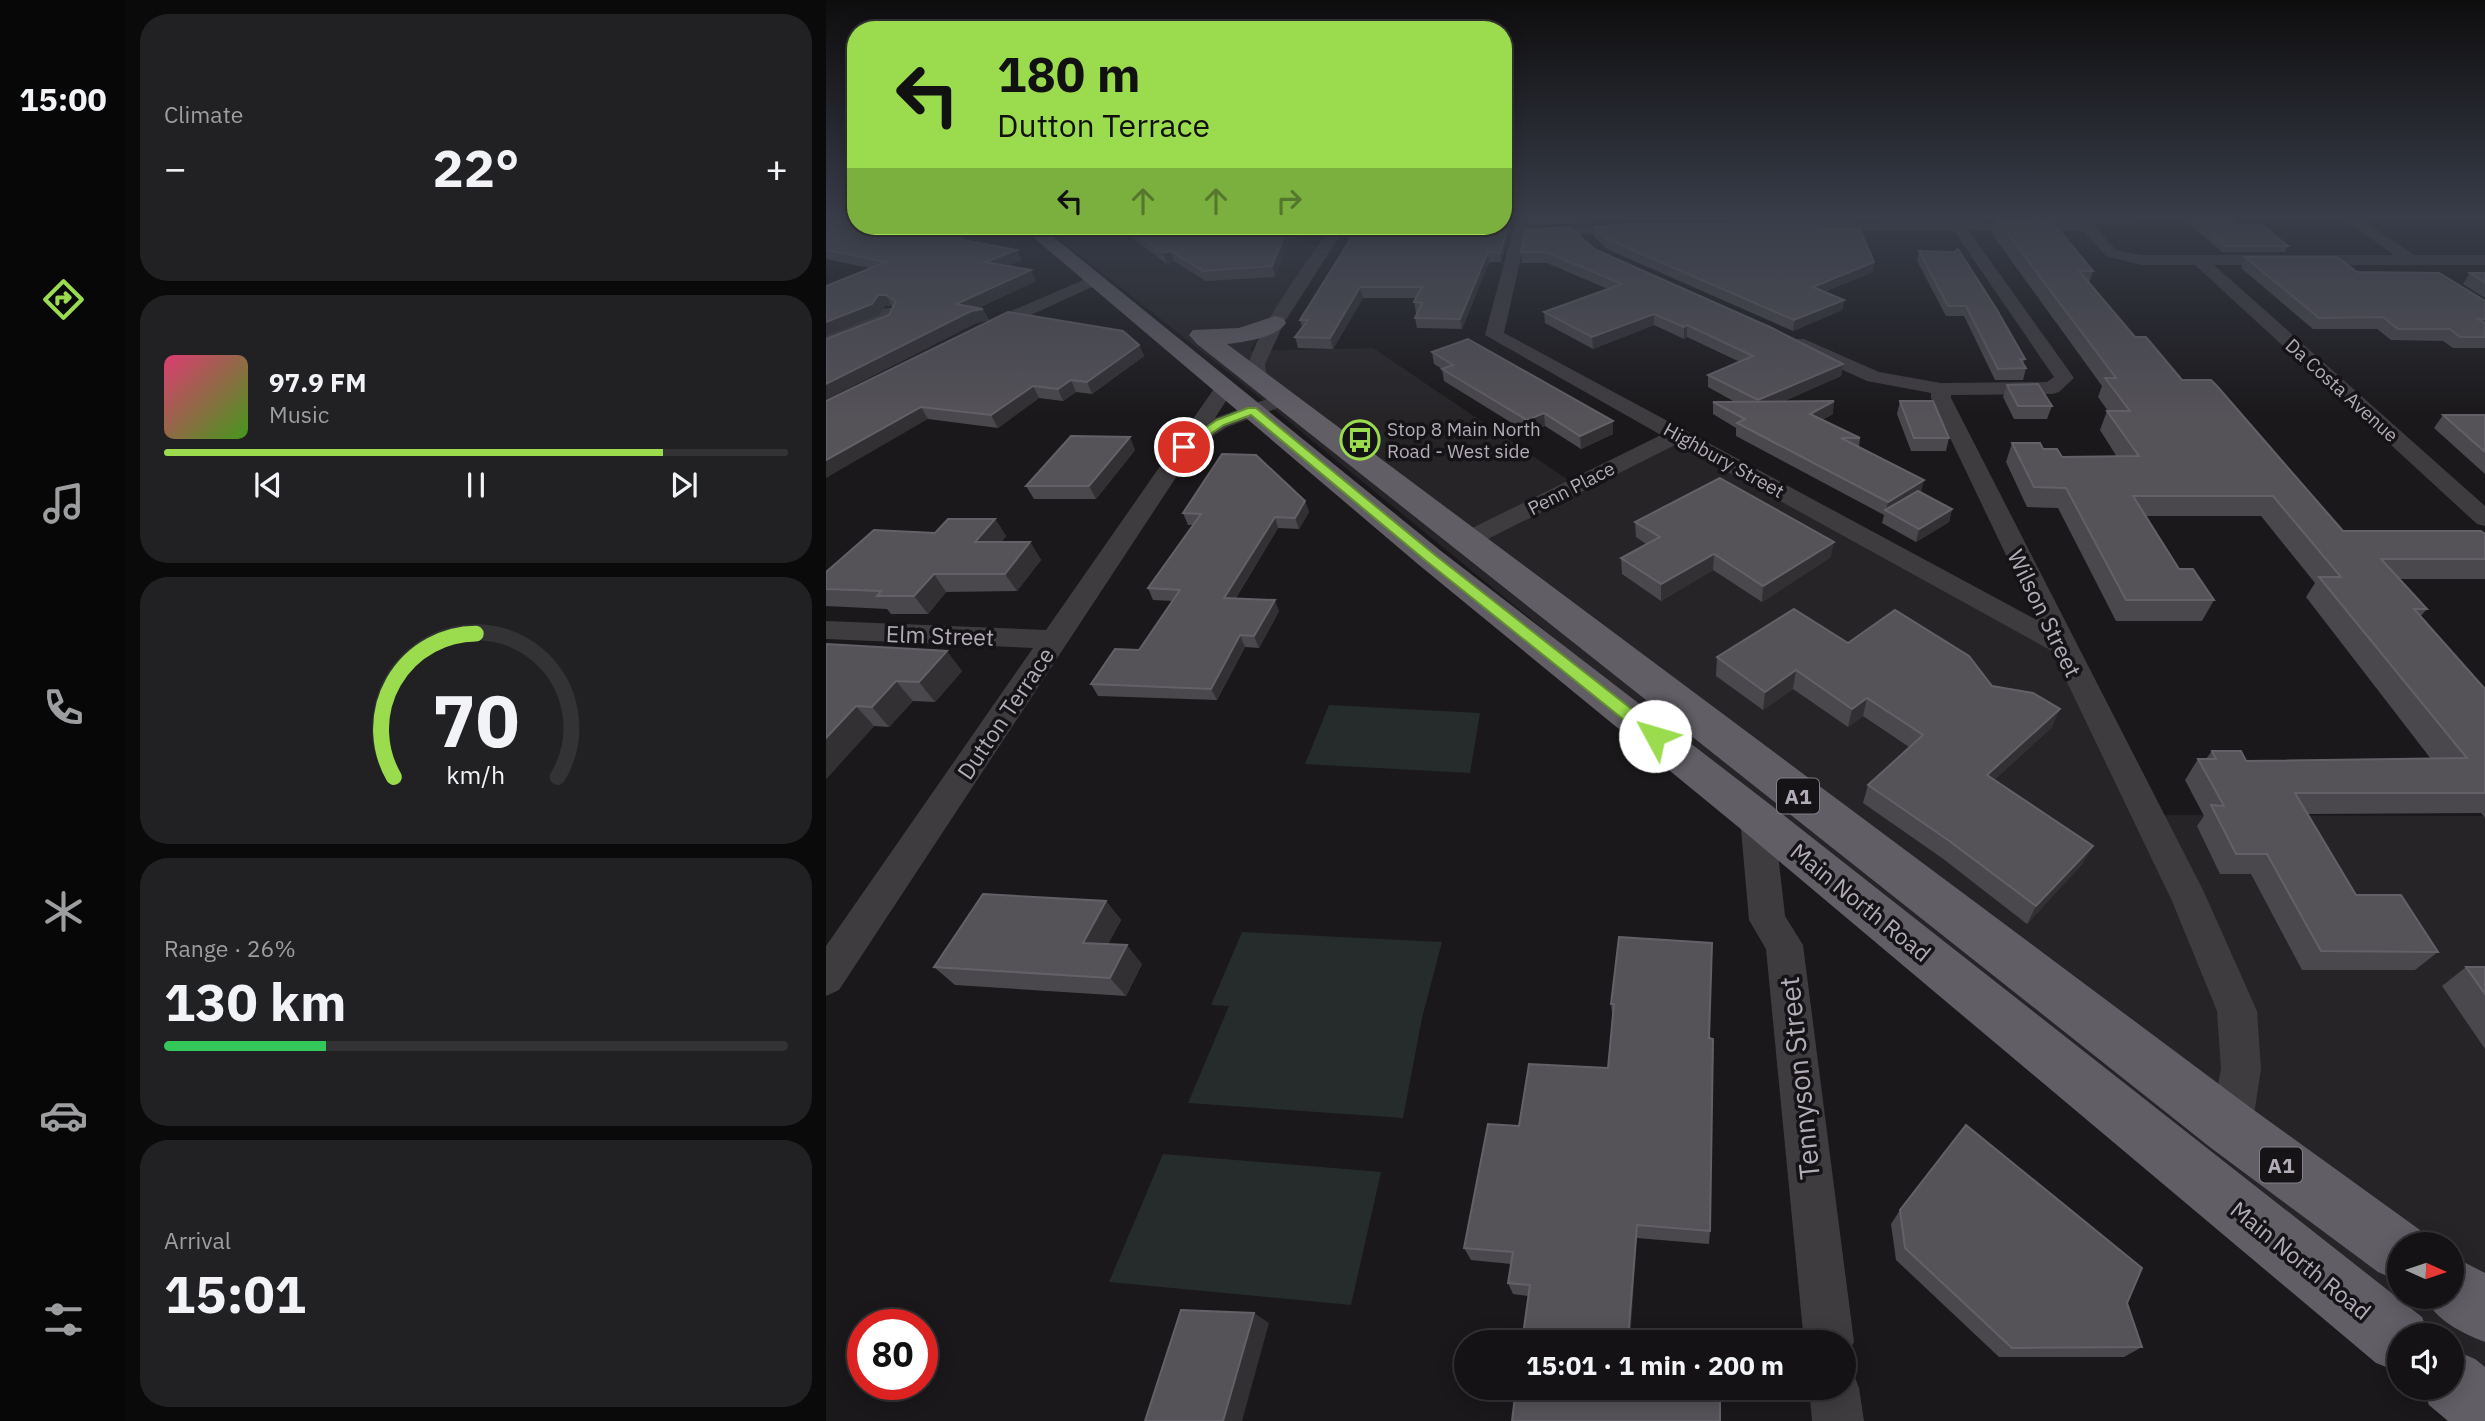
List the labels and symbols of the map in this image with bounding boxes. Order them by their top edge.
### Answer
street label: Da Costa Avenue [2281,333,2403,447]
pin [1154,417,1214,477]
place label: Stop 8 Main North Road - West side [1387,417,1541,463]
street label: Highbury Street [1660,417,1788,503]
bus stop icon: Stop 8 Main North Road - West side [1339,419,1381,461]
street label: Penn Place [1524,456,1618,520]
street label: Wilson Street [2001,544,2089,682]
street label: Elm Street [885,618,995,652]
street label: Dutton Terrace [950,641,1060,785]
position arrow [1618,699,1692,773]
road number: A1 [1777,778,1819,814]
street label: Main North Road [1785,836,1937,968]
street label: Tennyson Street [1770,975,1828,1181]
road number: A1 [2260,1148,2302,1182]
street label: Main North Road [2225,1194,2377,1326]
north arrow [2387,1232,2464,1309]
speed limit sign: 80 [847,1309,938,1400]

